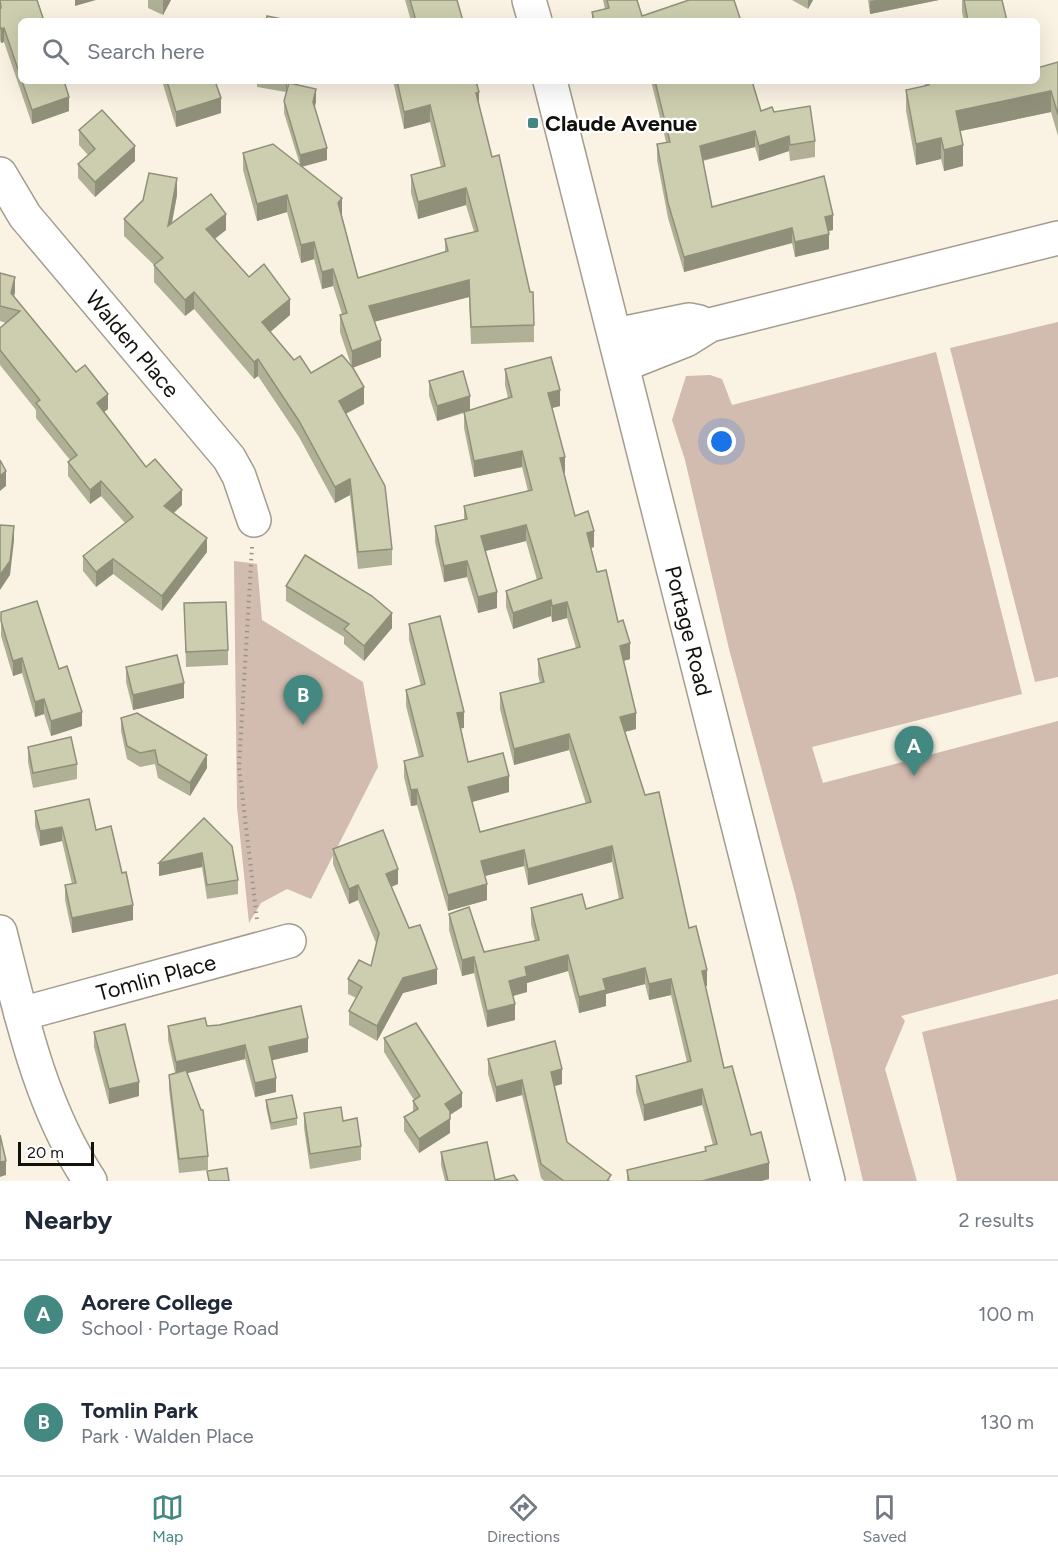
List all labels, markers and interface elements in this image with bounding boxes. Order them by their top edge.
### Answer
search box [18,18,1040,84]
icon: search [39,35,72,68]
text: Search here [87,38,205,65]
place label: Claude Avenue [545,110,697,137]
marker: Claude Avenue [526,116,540,130]
street label: Walden Place [80,285,185,403]
your location [707,427,736,456]
street label: Portage Road [659,563,718,699]
pin: B [284,676,322,725]
pin: A [894,726,934,776]
street label: Tomlin Place [93,949,219,1007]
scale bar [18,1139,94,1166]
text: 20 m [27,1143,64,1162]
text: Nearby [24,1204,112,1236]
text: 2 results [958,1208,1034,1232]
text: Aorere College [81,1289,233,1316]
text: A [36,1302,51,1326]
text: 100 m [978,1302,1034,1326]
text: School · Portage Road [81,1316,279,1340]
text: Tomlin Park [81,1397,198,1424]
text: B [37,1410,50,1434]
text: 130 m [980,1410,1034,1434]
text: Park · Walden Place [81,1424,254,1448]
tab: Map [151,1491,184,1546]
tab: Directions [487,1491,560,1546]
tab: Saved [863,1491,907,1546]

